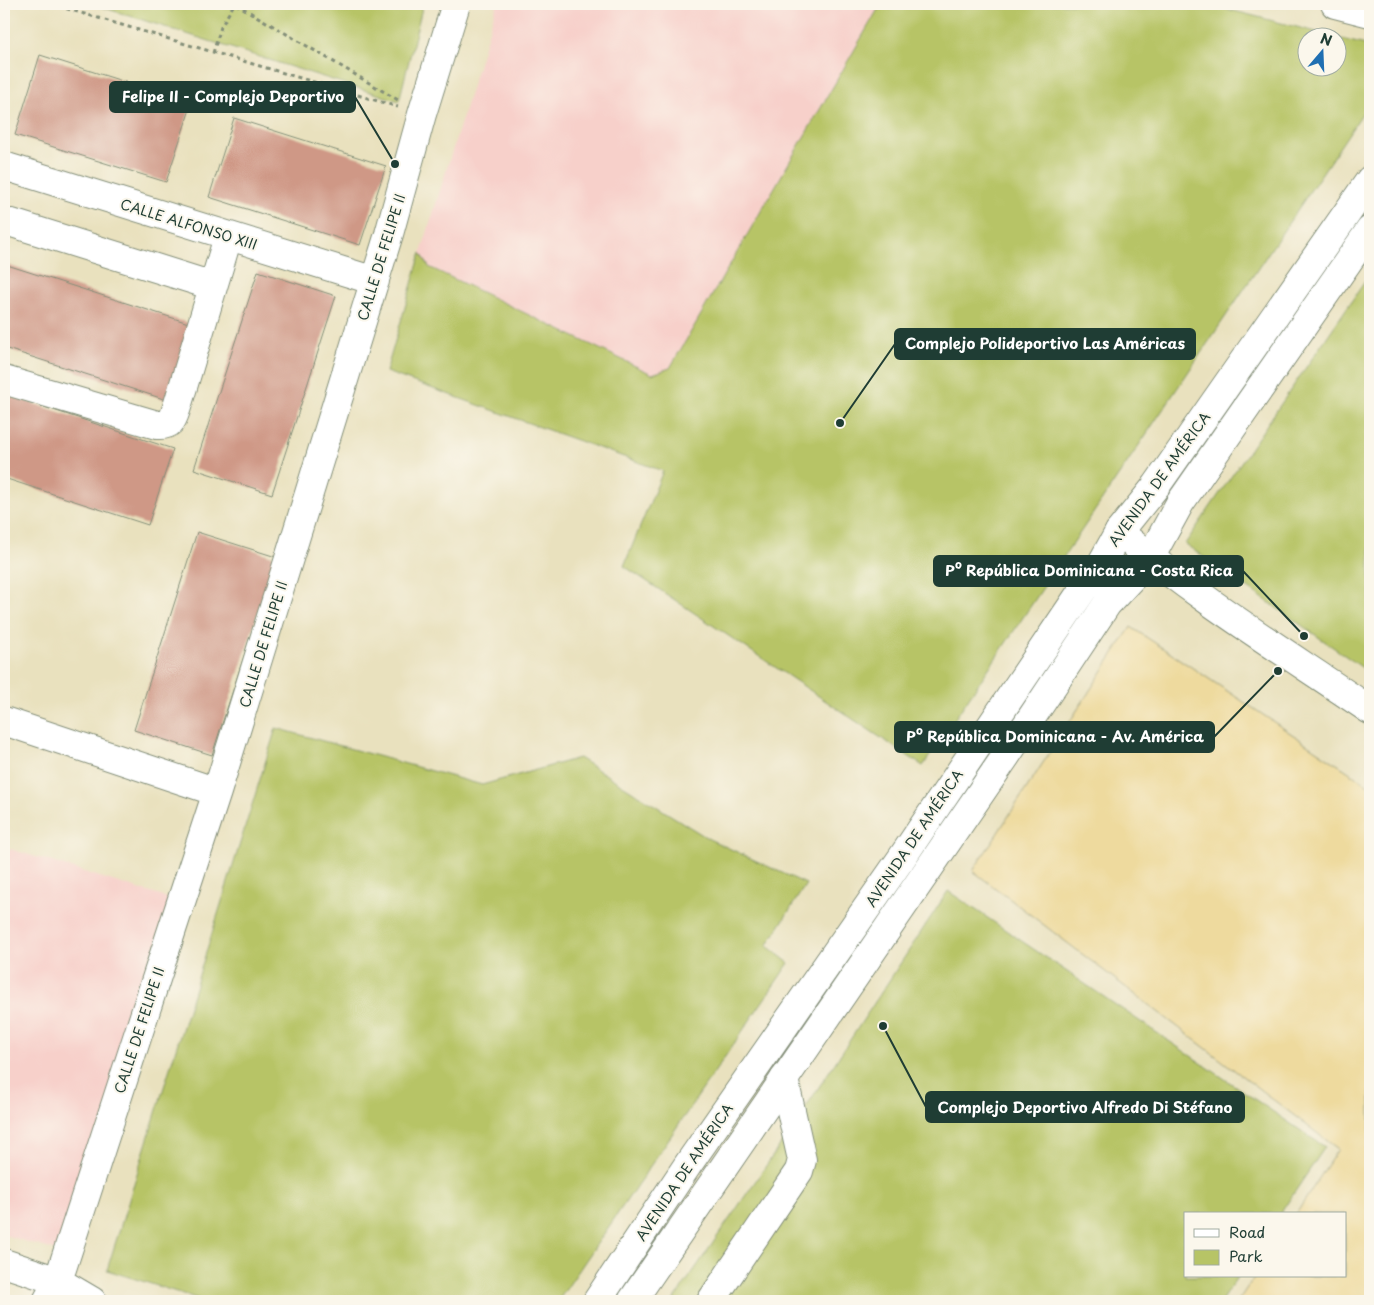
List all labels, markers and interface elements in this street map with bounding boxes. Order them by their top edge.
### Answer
north arrow [1296,28,1346,78]
text: N [1318,28,1335,51]
callout: Felipe II - Complejo Deportivo [110,82,355,112]
text: Felipe II - Complejo Deportivo [122,84,344,107]
street label: CALLE DE FELIPE II [352,191,410,323]
street label: CALLE ALFONSO XIII [118,193,260,255]
callout: Complejo Polideportivo Las Américas [895,329,1195,359]
text: Complejo Polideportivo Las Américas [905,331,1185,354]
street label: AVENIDA DE AMÉRICA [1103,407,1215,550]
callout: Pº República Dominicana - Costa Rica [934,556,1243,586]
text: Pº República Dominicana - Costa Rica [945,558,1234,581]
street label: CALLE DE FELIPE II [234,578,292,710]
callout: Pº República Dominicana - Av. América [895,722,1214,752]
text: Pº República Dominicana - Av. América [906,724,1204,747]
street label: AVENIDA DE AMÉRICA [860,765,968,911]
street label: CALLE DE FELIPE II [109,964,169,1096]
callout: Complejo Deportivo Alfredo Di Stéfano [926,1092,1244,1122]
text: Complejo Deportivo Alfredo Di Stéfano [938,1095,1233,1118]
street label: AVENIDA DE AMÉRICA [630,1099,738,1245]
legend [1184,1212,1346,1278]
text: Road [1229,1220,1265,1243]
text: Park [1229,1244,1263,1267]

